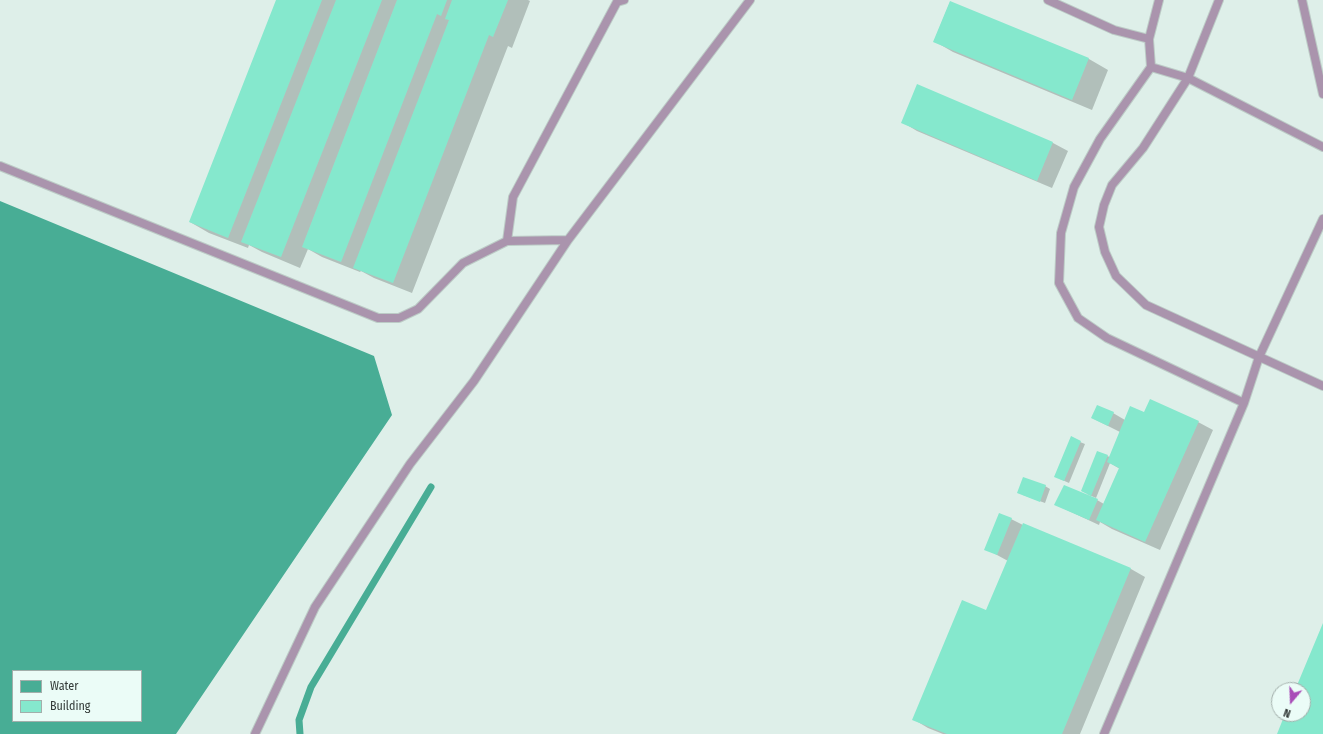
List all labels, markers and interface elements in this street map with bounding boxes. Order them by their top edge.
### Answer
legend [12,670,142,722]
text: Water [50,679,78,693]
north arrow [1271,682,1311,722]
text: Building [50,699,90,713]
text: N [1282,706,1292,720]

